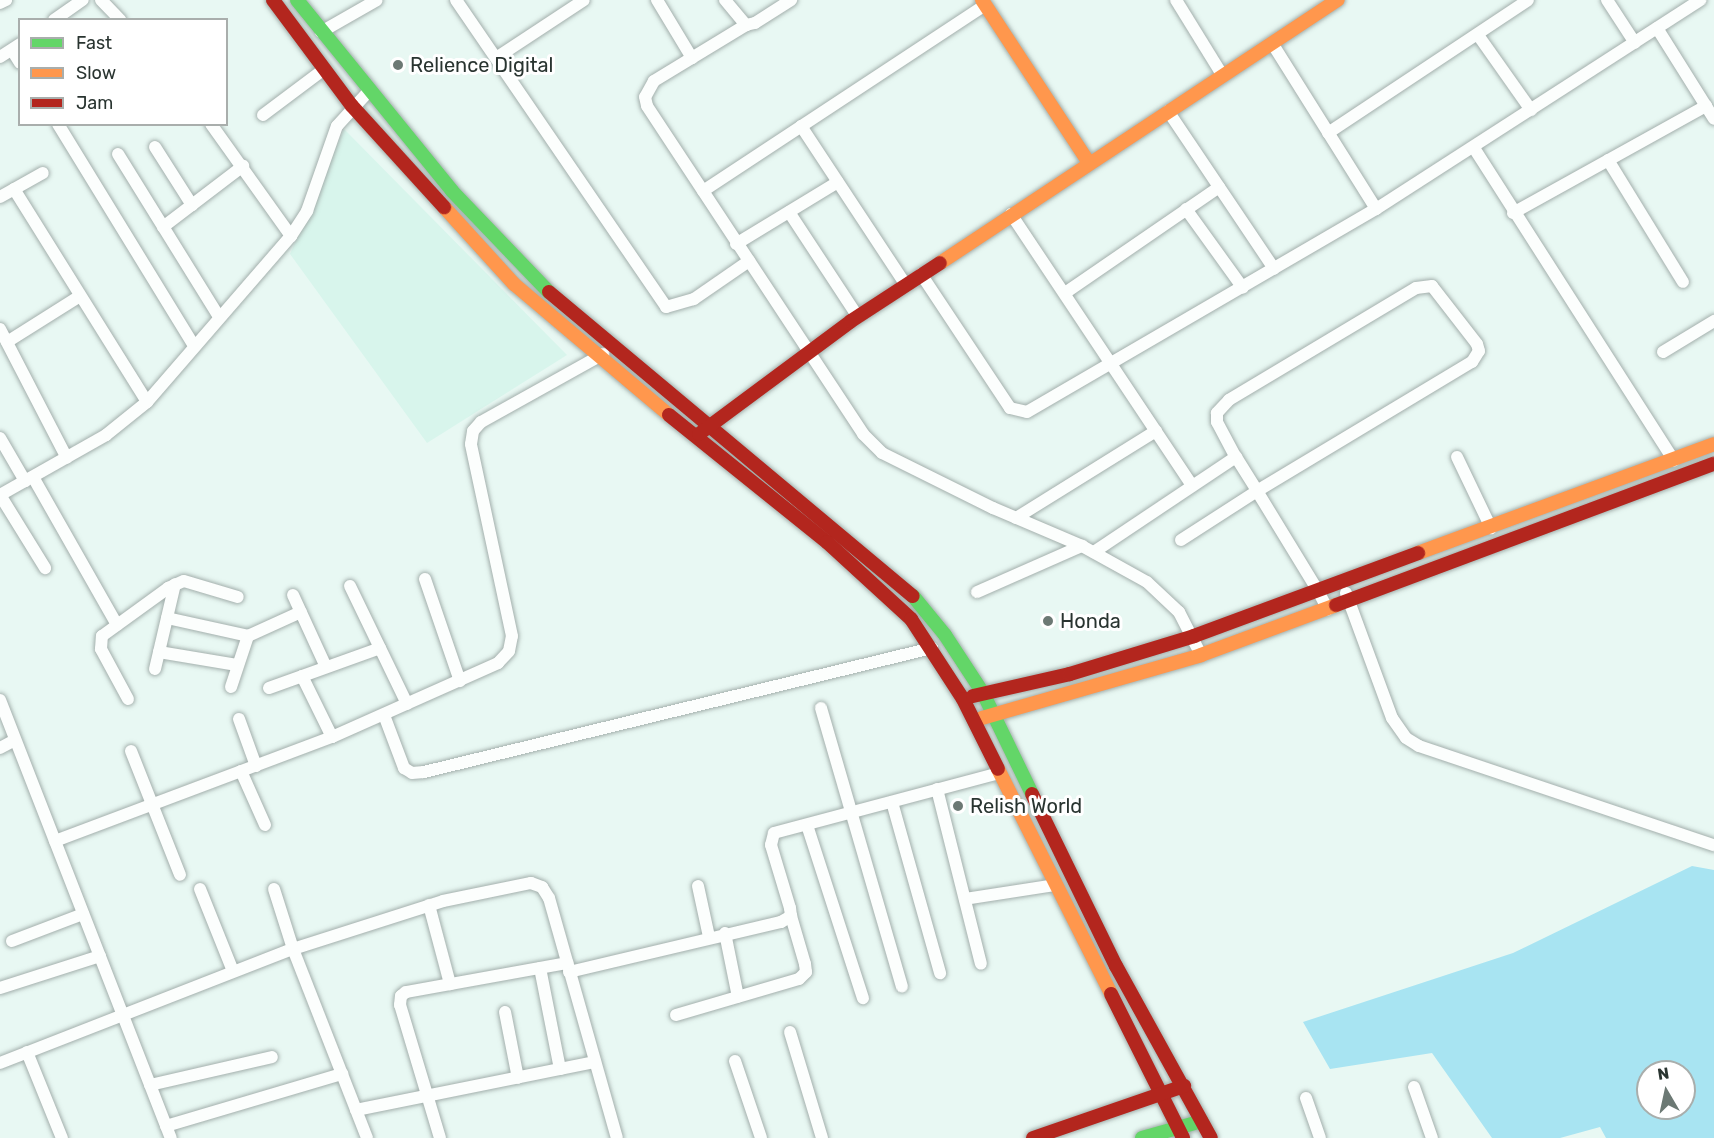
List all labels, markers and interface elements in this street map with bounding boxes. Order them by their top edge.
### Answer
legend [18,18,228,126]
text: Fast [76,32,112,54]
place label: Relience Digital [410,53,553,77]
marker: Relience Digital [391,58,405,72]
text: Slow [76,62,116,84]
text: Jam [76,92,113,114]
place label: Honda [1060,609,1121,633]
marker: Honda [1041,614,1055,628]
place label: Relish World [970,794,1083,818]
marker: Relish World [951,799,965,813]
north arrow [1636,1060,1696,1120]
text: N [1656,1063,1671,1084]

